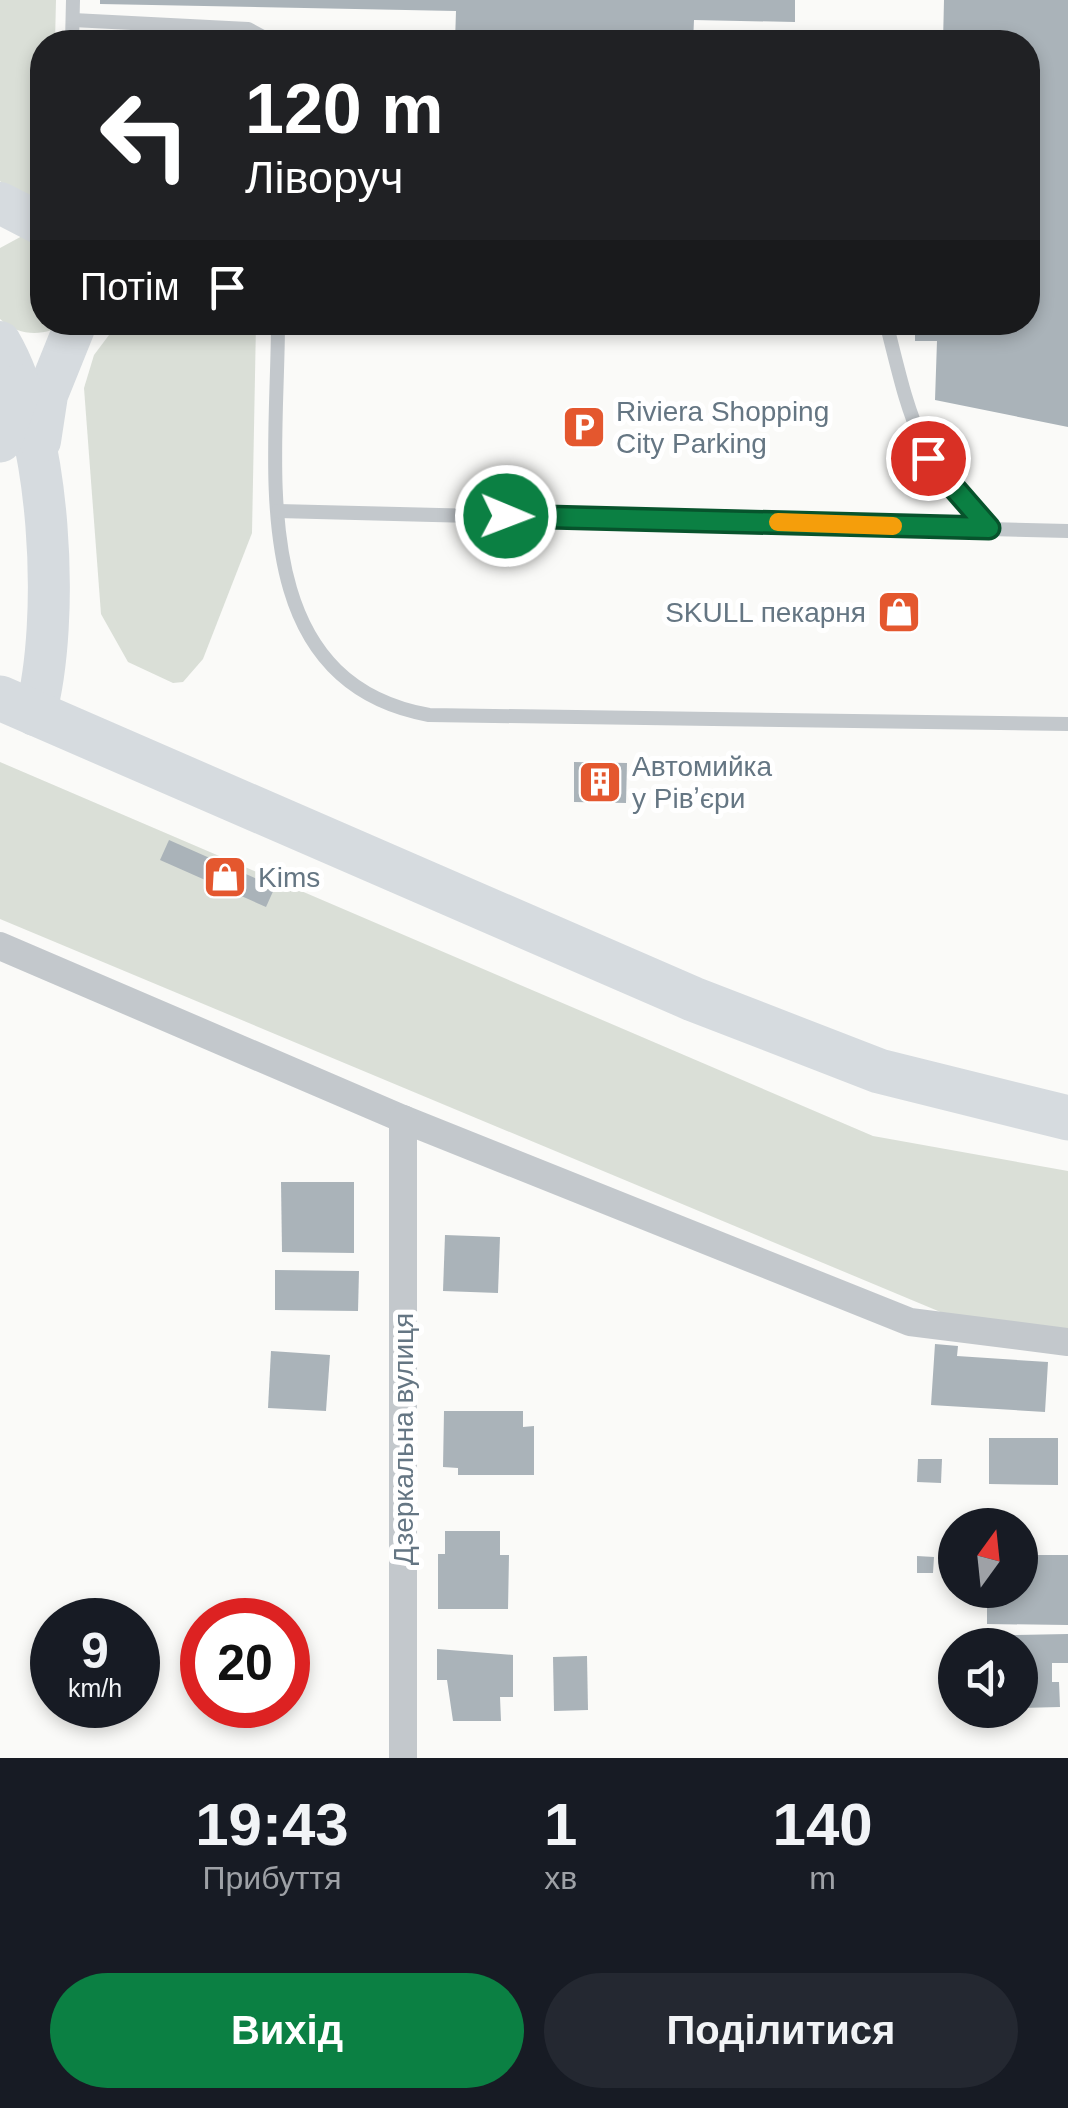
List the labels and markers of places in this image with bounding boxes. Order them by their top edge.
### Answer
place label: Riviera Shopping City Parking [616,396,829,459]
parking icon: Riviera Shopping City Parking [561,404,607,450]
pin [886,416,971,501]
shop icon: SKULL пекарня [876,589,922,635]
place label: SKULL пекарня [665,597,866,628]
place label: Автомийка у Рівʼєри [632,751,772,814]
building icon: Автомийка у Рівʼєри [577,759,623,805]
shop icon: Kims [202,854,248,900]
place label: Kims [258,862,320,893]

